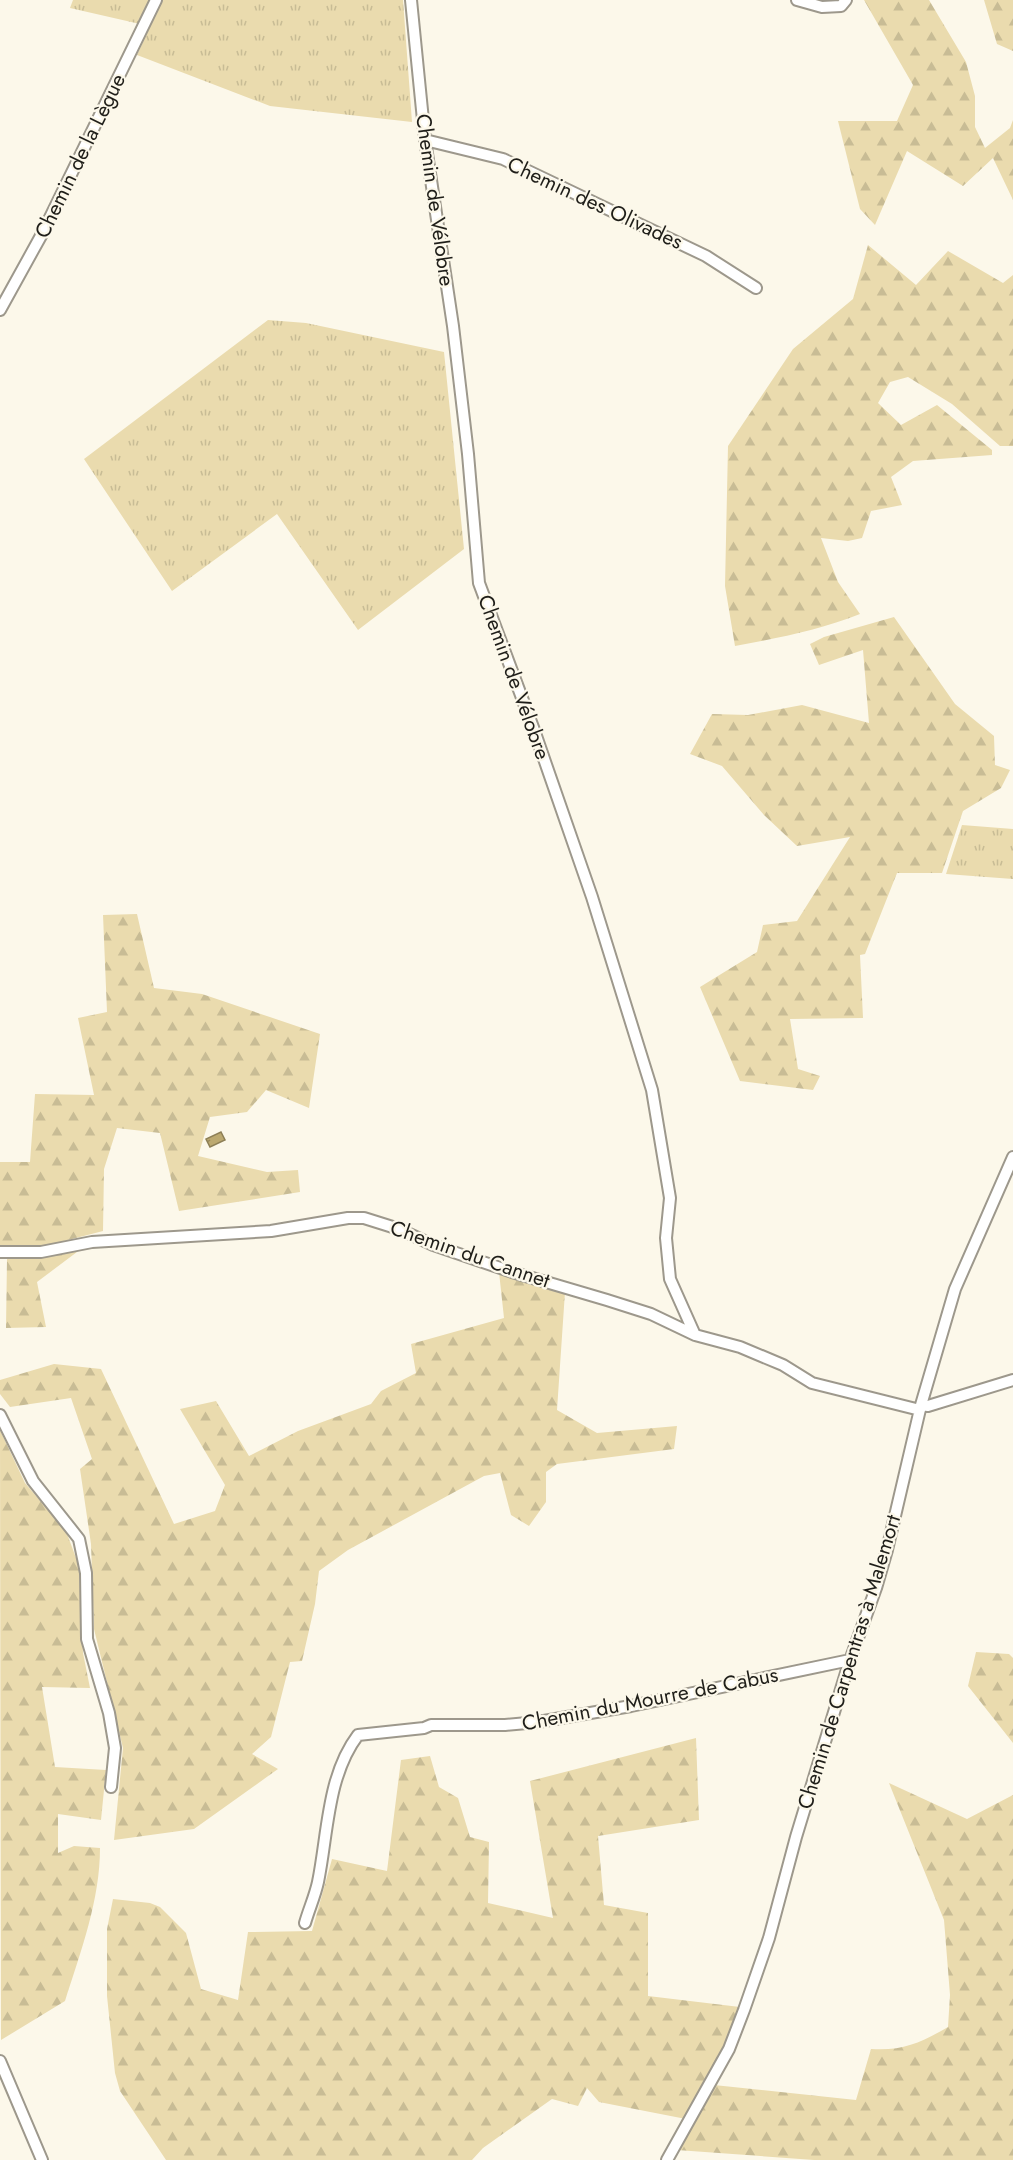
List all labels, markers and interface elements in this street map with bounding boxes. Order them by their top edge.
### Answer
street label: Chemin de la Lègue [27,68,133,243]
street label: Chemin de Vélobre [408,112,462,288]
street label: Chemin des Olivades [502,149,688,257]
street label: Chemin de Vélobre [470,590,558,764]
street label: Chemin du Cannet [386,1213,554,1295]
street label: Chemin de Carpentras à Malemort [790,1511,908,1813]
street label: Chemin du Mourre de Cabus [519,1659,781,1739]

